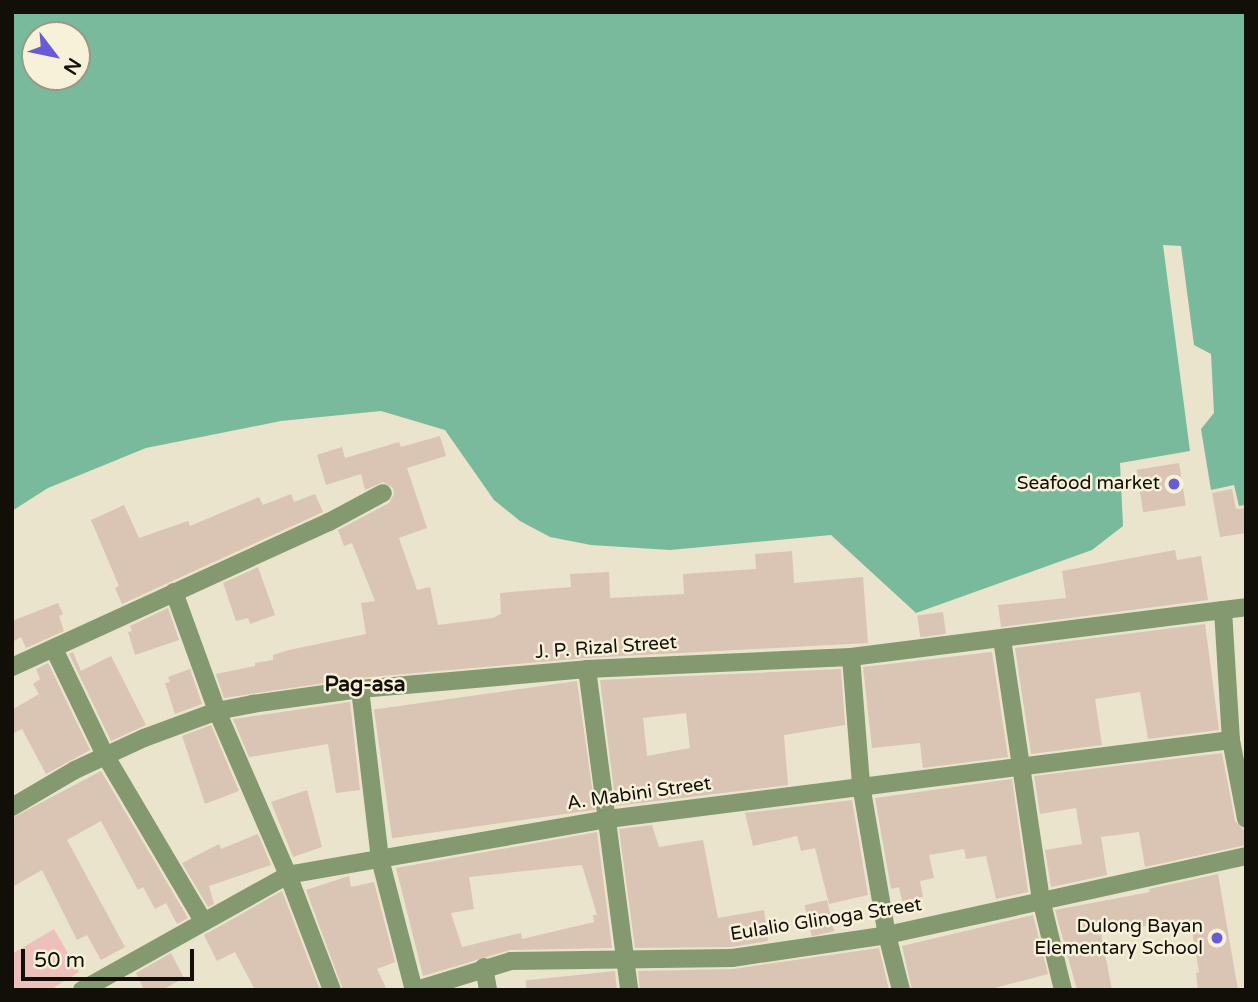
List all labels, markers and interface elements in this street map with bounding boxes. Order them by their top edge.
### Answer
north arrow [21,21,91,91]
text: N [59,54,85,78]
place label: Seafood market [1017,473,1160,495]
marker: Seafood market [1166,476,1182,492]
street label: J. P. Rizal Street [534,632,678,664]
district label: Pag-asa [325,672,405,698]
street label: A. Mabini Street [565,773,713,815]
street label: Eulalio Glinoga Street [729,894,923,946]
place label: Dulong Bayan Elementary School [1034,916,1203,960]
marker: Dulong Bayan Elementary School [1209,930,1225,946]
scale bar [24,936,198,980]
text: 50 m [34,948,85,973]

